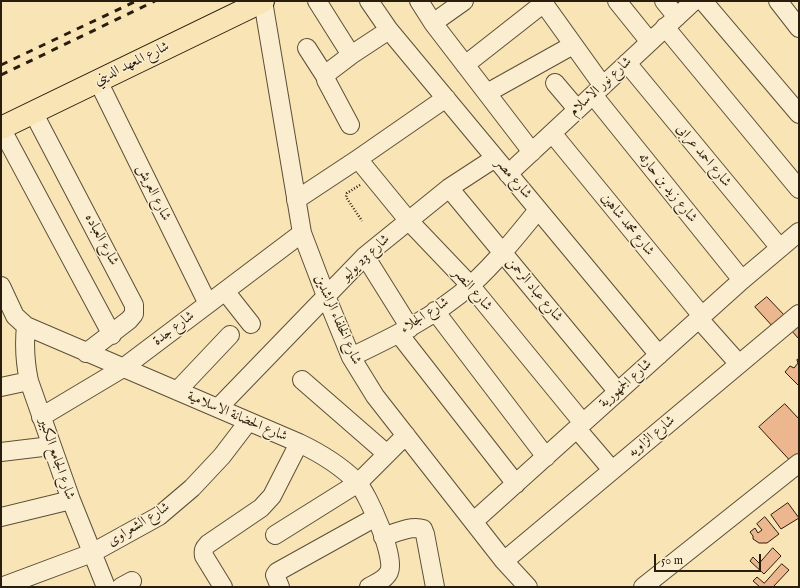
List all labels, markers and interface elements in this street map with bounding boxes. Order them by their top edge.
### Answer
street label: شارع المعهد الديني [92,39,172,89]
street label: شارع نور الاسلام [566,54,636,120]
street label: شارع احمد عرابى [672,121,734,191]
street label: شارع زيد بن حارثه [634,150,700,226]
street label: شارع مصر [491,155,535,203]
street label: شارع العريش [132,162,174,224]
street label: شارع محمد شاهين [597,190,657,260]
street label: شارع العباده [80,211,122,269]
street label: شارع 23 يوليو [338,231,394,285]
street label: شارع عباد الرحمن [502,254,566,326]
street label: شارع النصر [449,265,495,315]
street label: شارع الخلفاء الراشدين [310,273,364,367]
street label: شارع الجلاء [398,294,452,338]
street label: شارع جدة [150,308,198,350]
street label: شارع الجمهورية [596,356,656,412]
street label: شارع الحضانة الاسلامية [184,388,290,446]
street label: شارع الزاويه [625,413,679,461]
street label: شارع الجامع الكبير [34,416,78,502]
street label: شارع الشعراوى [105,499,173,551]
scale bar [656,546,763,572]
text: 50 m [661,553,683,568]

